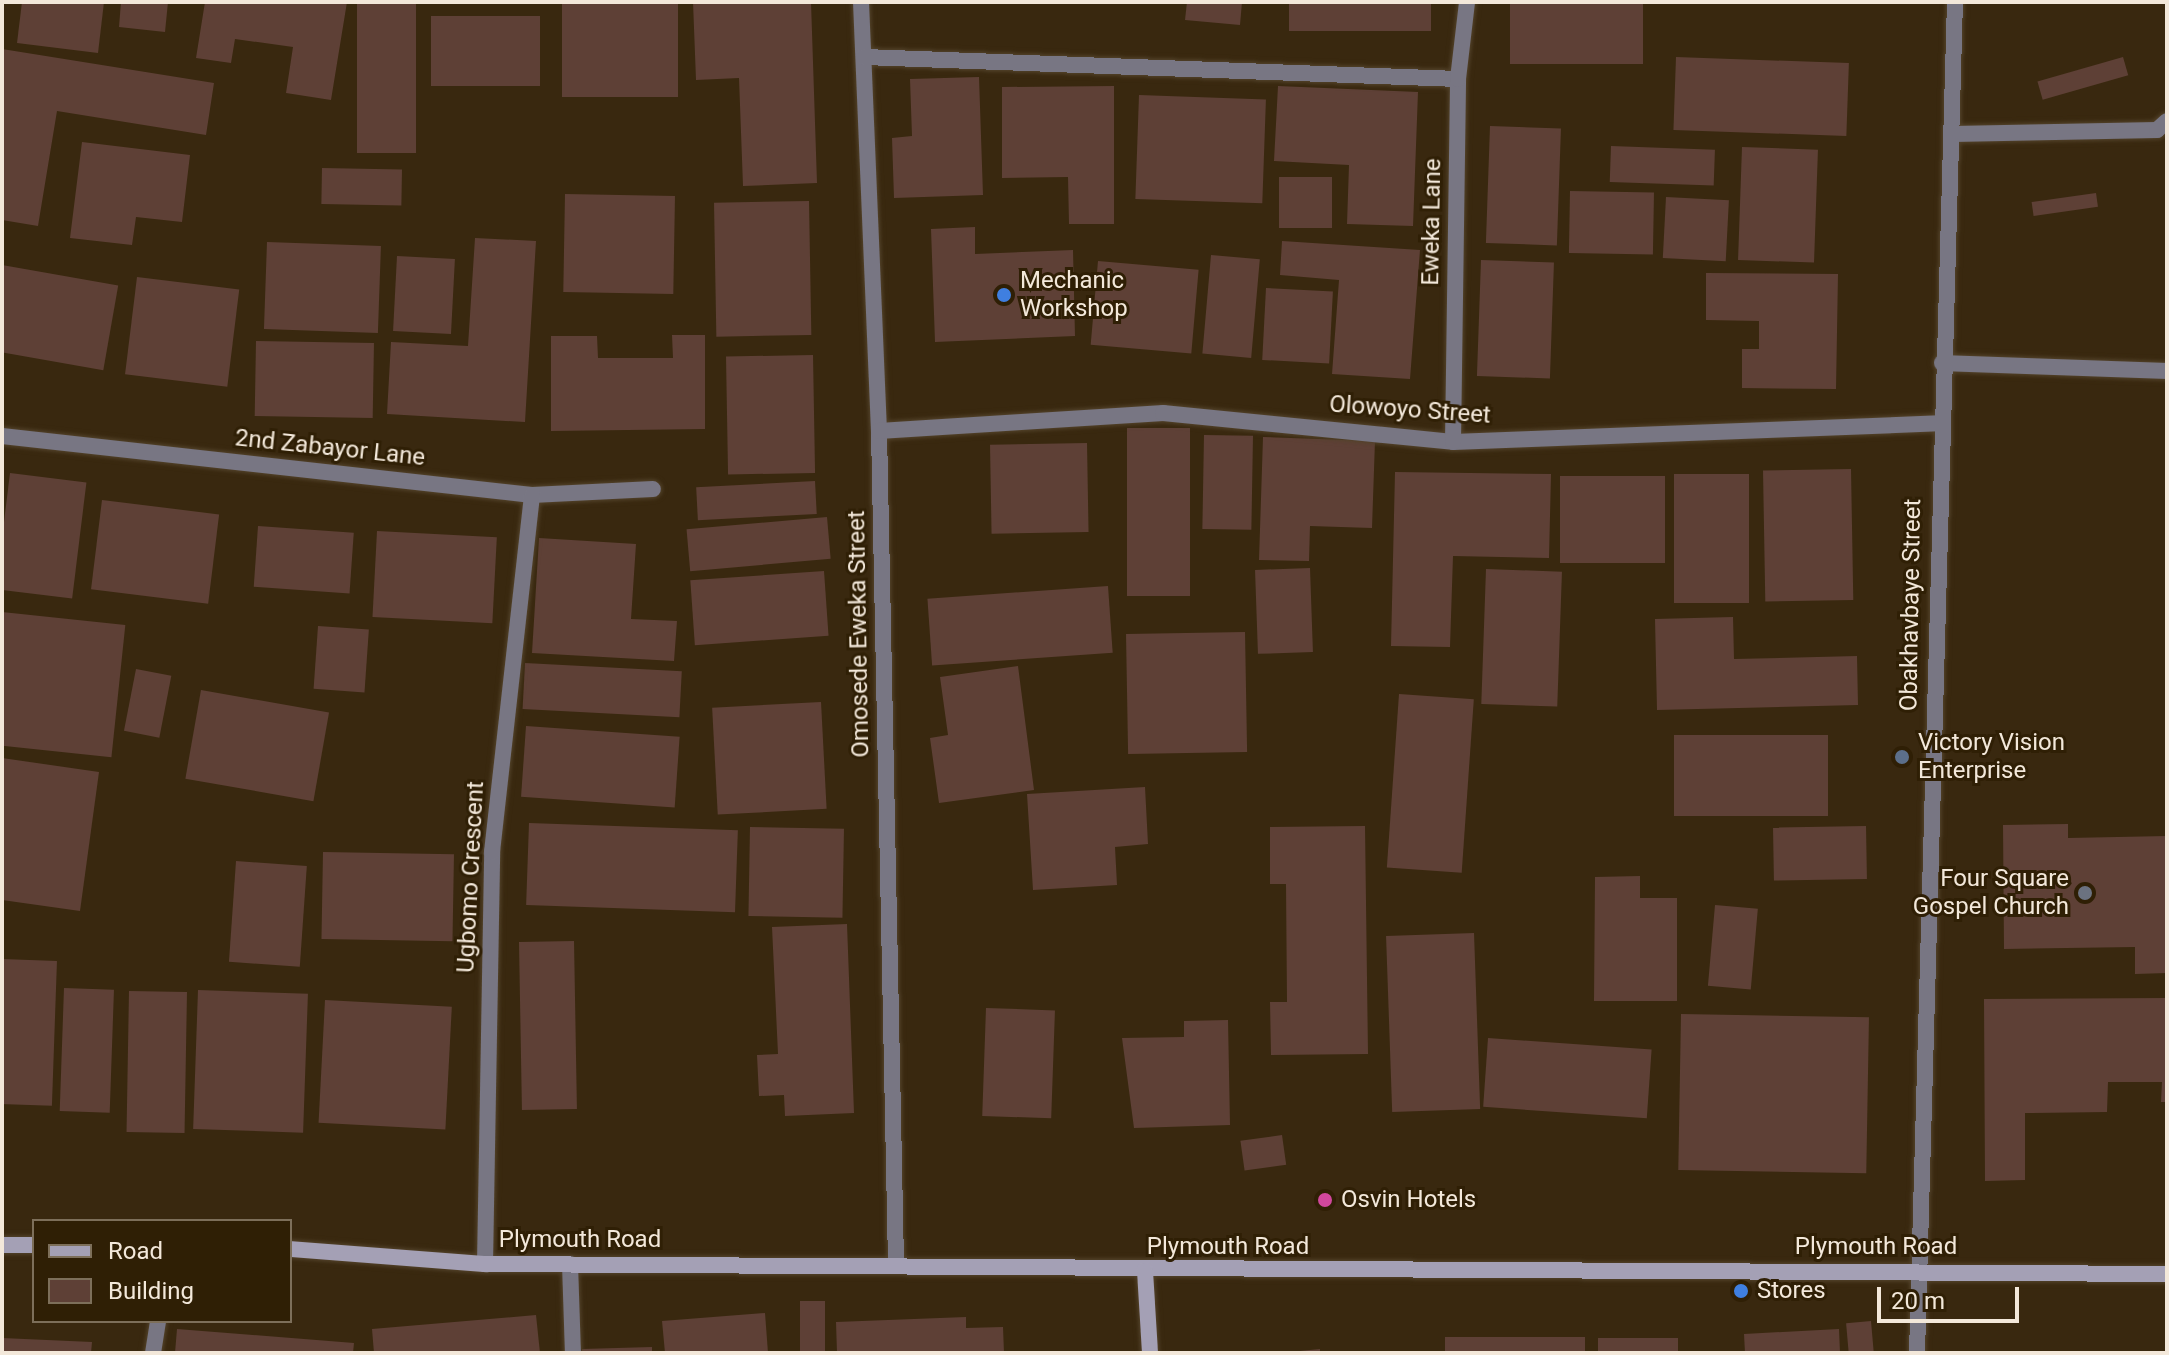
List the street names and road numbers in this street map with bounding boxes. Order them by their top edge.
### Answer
street label: Eweka Lane [1416,158,1448,286]
street label: Olowoyo Street [1328,390,1492,430]
street label: 2nd Zabayor Lane [234,424,426,472]
street label: Obakhavbaye Street [1895,499,1927,711]
street label: Omosede Eweka Street [842,510,876,758]
street label: Ugbomo Crescent [452,780,490,974]
street label: Plymouth Road [499,1226,661,1254]
street label: Plymouth Road [1147,1233,1309,1261]
street label: Plymouth Road [1795,1233,1957,1261]

